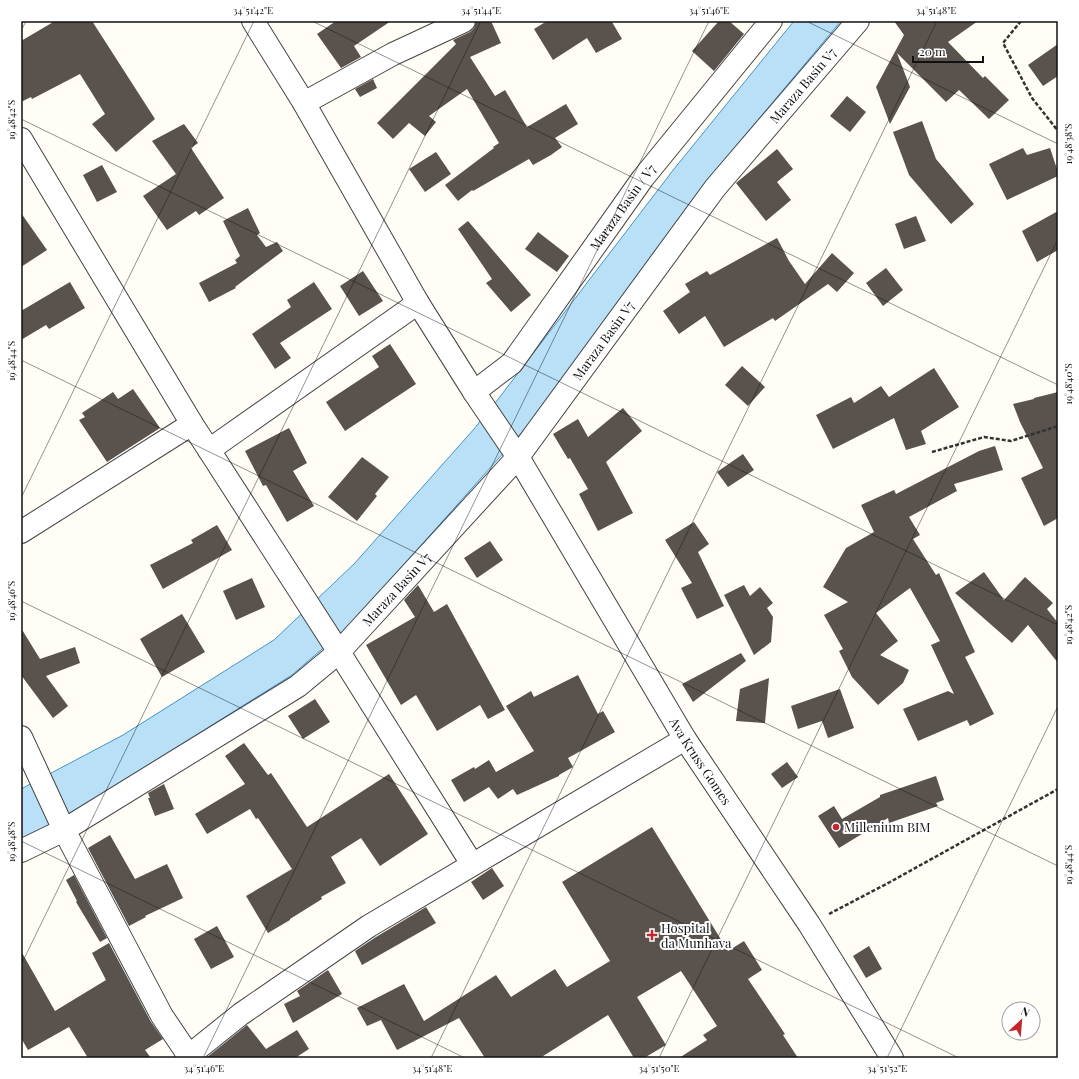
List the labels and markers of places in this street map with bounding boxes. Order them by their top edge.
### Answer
place label: Millenium BIM [844,818,931,835]
marker: Millenium BIM [831,822,841,832]
place label: Hospital da Munhava [661,919,732,951]
marker: Hospital da Munhava [646,929,658,941]

